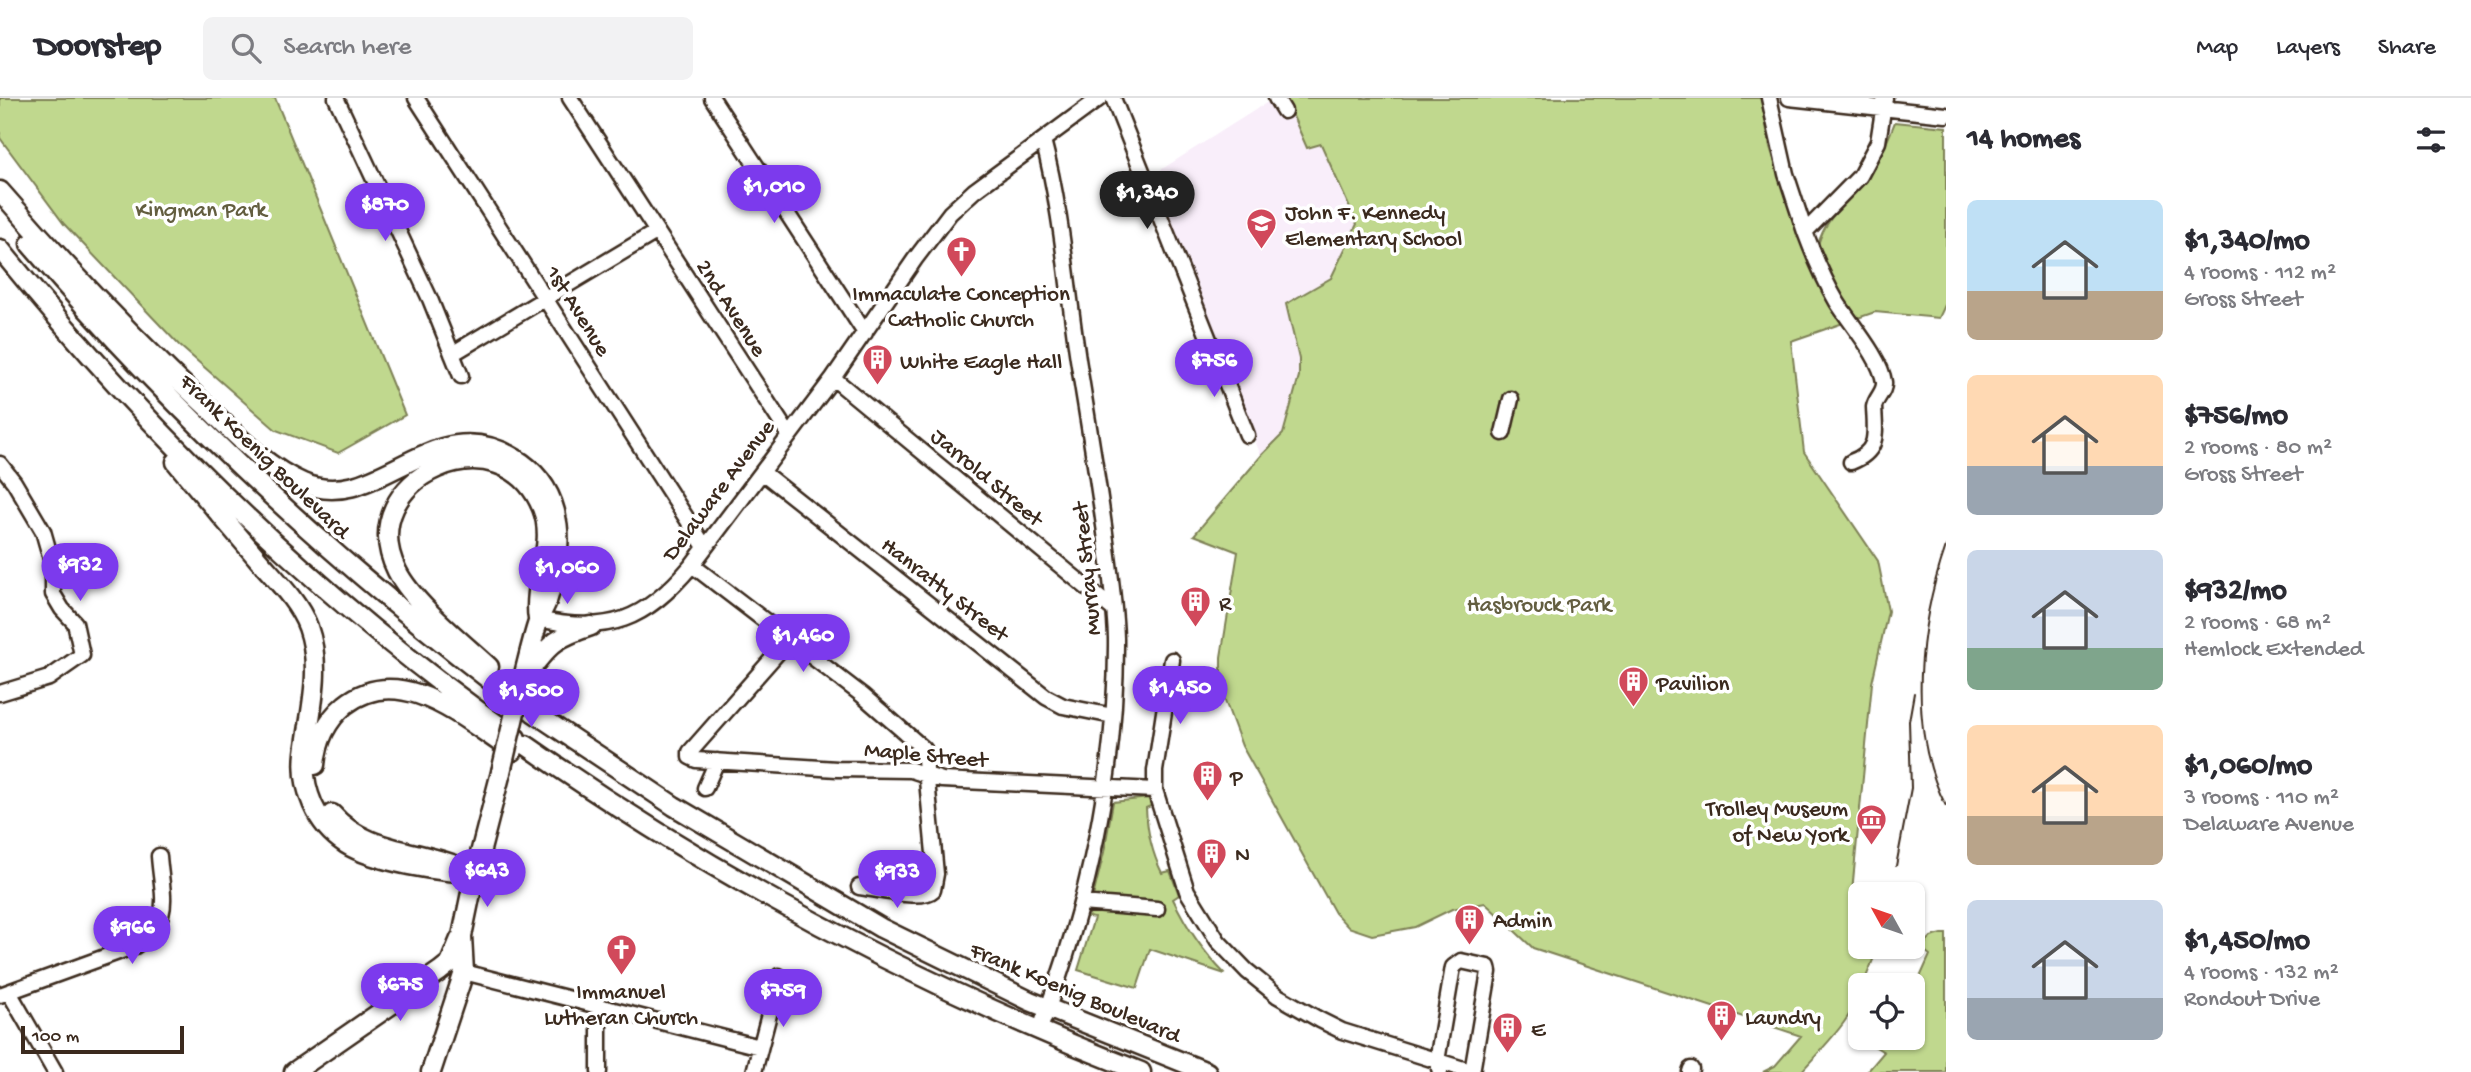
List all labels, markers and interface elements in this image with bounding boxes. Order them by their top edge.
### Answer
search box [203,17,693,80]
text: Doorstep [35,29,161,67]
icon: search [227,29,265,67]
text: Search here [283,33,411,64]
text: Map [2196,34,2238,63]
text: Layers [2276,34,2340,63]
text: Share [2378,34,2436,63]
icon: filters [2412,121,2450,159]
text: 14 homes [1967,123,2080,158]
pin: $1,010 [717,166,831,225]
pin: $1,340 [1090,172,1204,231]
text: $1,010 [743,174,805,201]
text: $1,340 [1116,180,1178,207]
pin: $870 [344,184,426,243]
text: $870 [361,192,409,219]
park label: Kingman Park [136,198,269,225]
place label: John F. Kennedy Elementary School [1285,201,1462,254]
school or university icon: John F. Kennedy Elementary School [1245,207,1279,251]
text: $1,340/mo [2184,225,2310,260]
icon: home [2023,228,2107,312]
church icon: Immaculate Conception Catholic Church [944,234,978,278]
street label: 2nd Avenue [689,255,772,363]
text: 4 rooms · 112 m² [2184,260,2336,287]
street label: 1st Avenue [538,261,616,363]
place label: Immaculate Conception Catholic Church [852,282,1070,335]
text: Gross Street [2184,287,2302,314]
pin: $756 [1173,340,1255,399]
building icon: White Eagle Hall [860,343,894,387]
text: $756 [1191,348,1237,375]
place label: White Eagle Hall [900,350,1062,377]
street label: Frank Koenig Boulevard [172,369,355,547]
text: $756/mo [2184,400,2288,435]
icon: home [2023,403,2107,487]
street label: Delaware Avenue [657,414,782,569]
street label: Jarrold Street [924,424,1049,535]
text: 2 rooms · 80 m² [2184,435,2332,462]
text: Gross Street [2184,462,2302,489]
street label: Murray Street [1068,499,1109,637]
street label: Hanratty Street [875,533,1014,650]
pin: $932 [39,544,121,603]
pin: $1,060 [510,546,624,606]
text: $932 [57,552,103,579]
text: $1,060 [535,555,599,582]
text: $932/mo [2184,575,2287,610]
icon: home [2023,578,2107,662]
building icon: R [1179,585,1213,629]
place label: R [1219,592,1232,619]
park label: Hasbrouck Park [1467,593,1614,620]
text: 2 rooms · 68 m² [2184,610,2331,637]
pin: $1,460 [746,614,860,674]
text: $1,460 [772,623,834,650]
text: Hemlock Extended [2184,637,2363,664]
building icon: Pavilion [1616,665,1650,709]
pin: $1,450 [1123,666,1237,726]
pin: $1,500 [474,670,588,729]
place label: Pavilion [1655,672,1730,699]
text: $1,450 [1149,675,1211,702]
text: $1,500 [498,678,564,705]
street label: Maple Street [863,738,990,775]
text: $1,060/mo [2184,750,2312,785]
icon: home [2023,753,2107,837]
building icon: P [1190,759,1224,803]
place label: P [1229,766,1243,793]
text: 3 rooms · 110 m² [2184,785,2339,812]
place label: Trolley Museum of New York [1704,797,1851,850]
museum icon: Trolley Museum of New York [1854,803,1888,847]
text: Delaware Avenue [2184,812,2354,839]
building icon: N [1195,836,1229,880]
place label: N [1235,843,1250,870]
pin: $643 [446,850,528,909]
pin: $933 [856,850,938,910]
text: $643 [465,858,509,885]
text: $933 [874,859,920,886]
north arrow [1848,882,1925,959]
map controls [1848,882,1925,1050]
building icon: Admin [1453,902,1487,946]
pin: $966 [91,906,173,966]
place label: Admin [1493,909,1552,936]
text: $966 [109,915,155,942]
text: $1,450/mo [2184,925,2310,960]
icon: home [2023,928,2107,1012]
church icon: Immanuel Lutheran Church [604,932,638,976]
street label: Frank Koenig Boulevard [964,937,1185,1051]
text: 4 rooms · 132 m² [2184,960,2339,987]
pin: $675 [359,964,441,1023]
pin: $759 [742,970,824,1029]
text: $675 [377,972,423,999]
button: locate [1848,973,1925,1050]
text: $759 [760,978,806,1005]
place label: Immanuel Lutheran Church [544,980,698,1033]
text: Rondout Drive [2184,987,2320,1014]
building icon: Laundry [1705,999,1739,1043]
place label: Laundry [1745,1006,1821,1033]
building icon: E [1491,1011,1525,1055]
place label: E [1531,1018,1547,1045]
scale bar [21,1023,184,1055]
text: 100 m [32,1026,79,1049]

